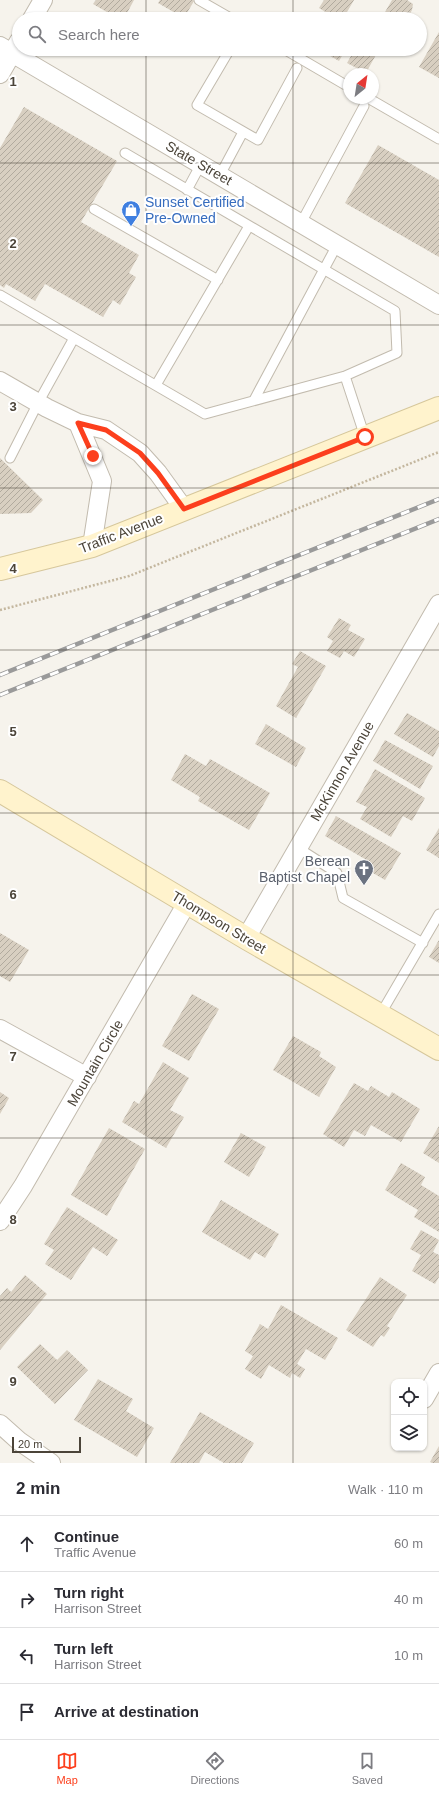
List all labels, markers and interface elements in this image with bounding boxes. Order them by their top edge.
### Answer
search box [12,12,427,56]
icon: search [26,23,48,45]
text: Search here [58,26,140,43]
north arrow [343,68,379,104]
text: 1 [9,74,17,89]
street label: State Street [163,138,235,188]
place label: Sunset Certified Pre-Owned [145,194,245,226]
shop icon: Sunset Certified Pre-Owned [120,199,142,227]
text: 2 [9,236,17,251]
text: 3 [9,399,17,414]
route start [356,428,374,446]
route end [84,447,102,465]
street label: Traffic Avenue [77,510,165,556]
text: 4 [9,561,17,576]
street label: McKinnon Avenue [307,718,377,824]
text: 5 [9,724,17,739]
place label: Berean Baptist Chapel [259,853,350,885]
church icon: Berean Baptist Chapel [353,858,375,886]
text: 6 [9,887,17,902]
street label: Thompson Street [169,887,269,957]
street label: Mountain Circle [64,1017,126,1109]
text: 7 [9,1049,17,1064]
text: 8 [9,1212,17,1227]
text: 9 [9,1374,17,1389]
map controls [391,1379,427,1451]
button: locate [391,1379,427,1415]
button: layers [391,1415,427,1451]
scale bar [12,1435,81,1454]
text: 20 m [18,1438,42,1450]
text: 2 min [16,1479,60,1498]
text: Walk · 110 m [348,1482,423,1497]
text: Continue [54,1528,119,1545]
icon: ahead [16,1533,38,1555]
text: 60 m [394,1536,423,1551]
text: Traffic Avenue [54,1545,136,1560]
text: Turn right [54,1584,124,1601]
icon: right [16,1589,38,1611]
text: 40 m [394,1592,423,1607]
text: Harrison Street [54,1601,141,1616]
text: Turn left [54,1640,113,1657]
icon: left [16,1645,38,1667]
text: 10 m [394,1648,423,1663]
text: Harrison Street [54,1657,141,1672]
icon: arrive [16,1701,38,1723]
text: Arrive at destination [54,1703,199,1720]
tab: Map [56,1750,78,1786]
tab: Directions [190,1750,239,1786]
tab: Saved [352,1750,383,1786]

